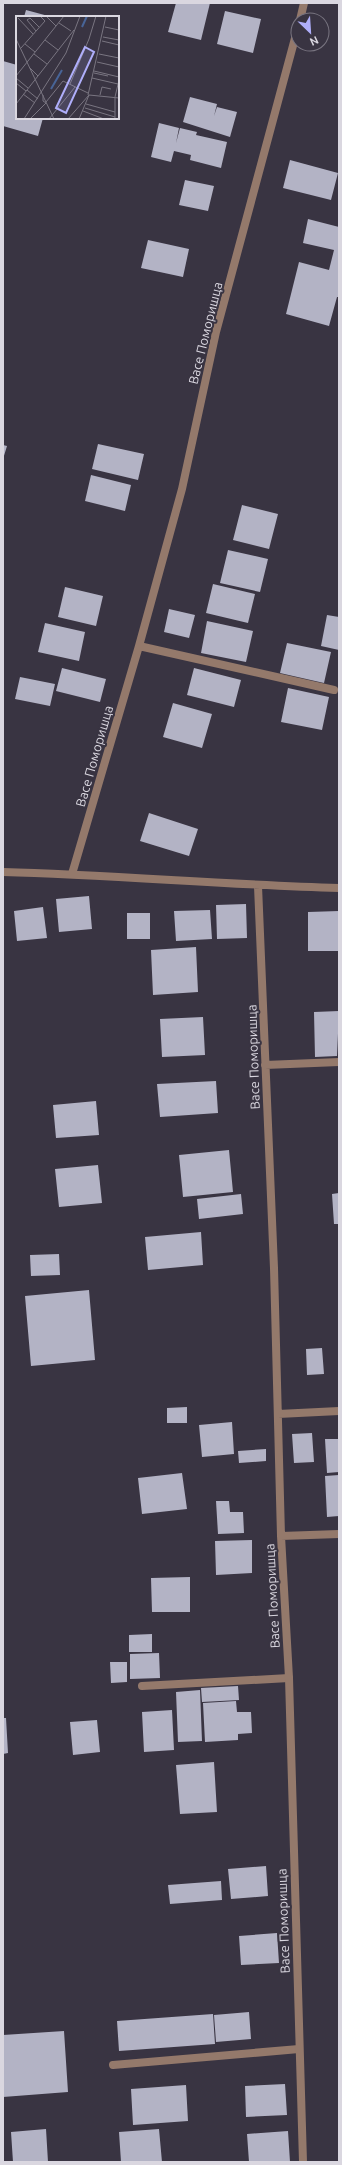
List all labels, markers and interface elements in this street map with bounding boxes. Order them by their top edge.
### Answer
north arrow [290,12,330,52]
inset map [16,16,119,119]
text: N [308,34,320,48]
street label: Васе Поморишца [186,280,224,386]
street label: Васе Поморишца [73,704,115,808]
street label: Васе Поморишца [244,1004,262,1110]
street label: Васе Поморишца [262,1543,282,1649]
street label: Васе Поморишца [274,1868,292,1974]

